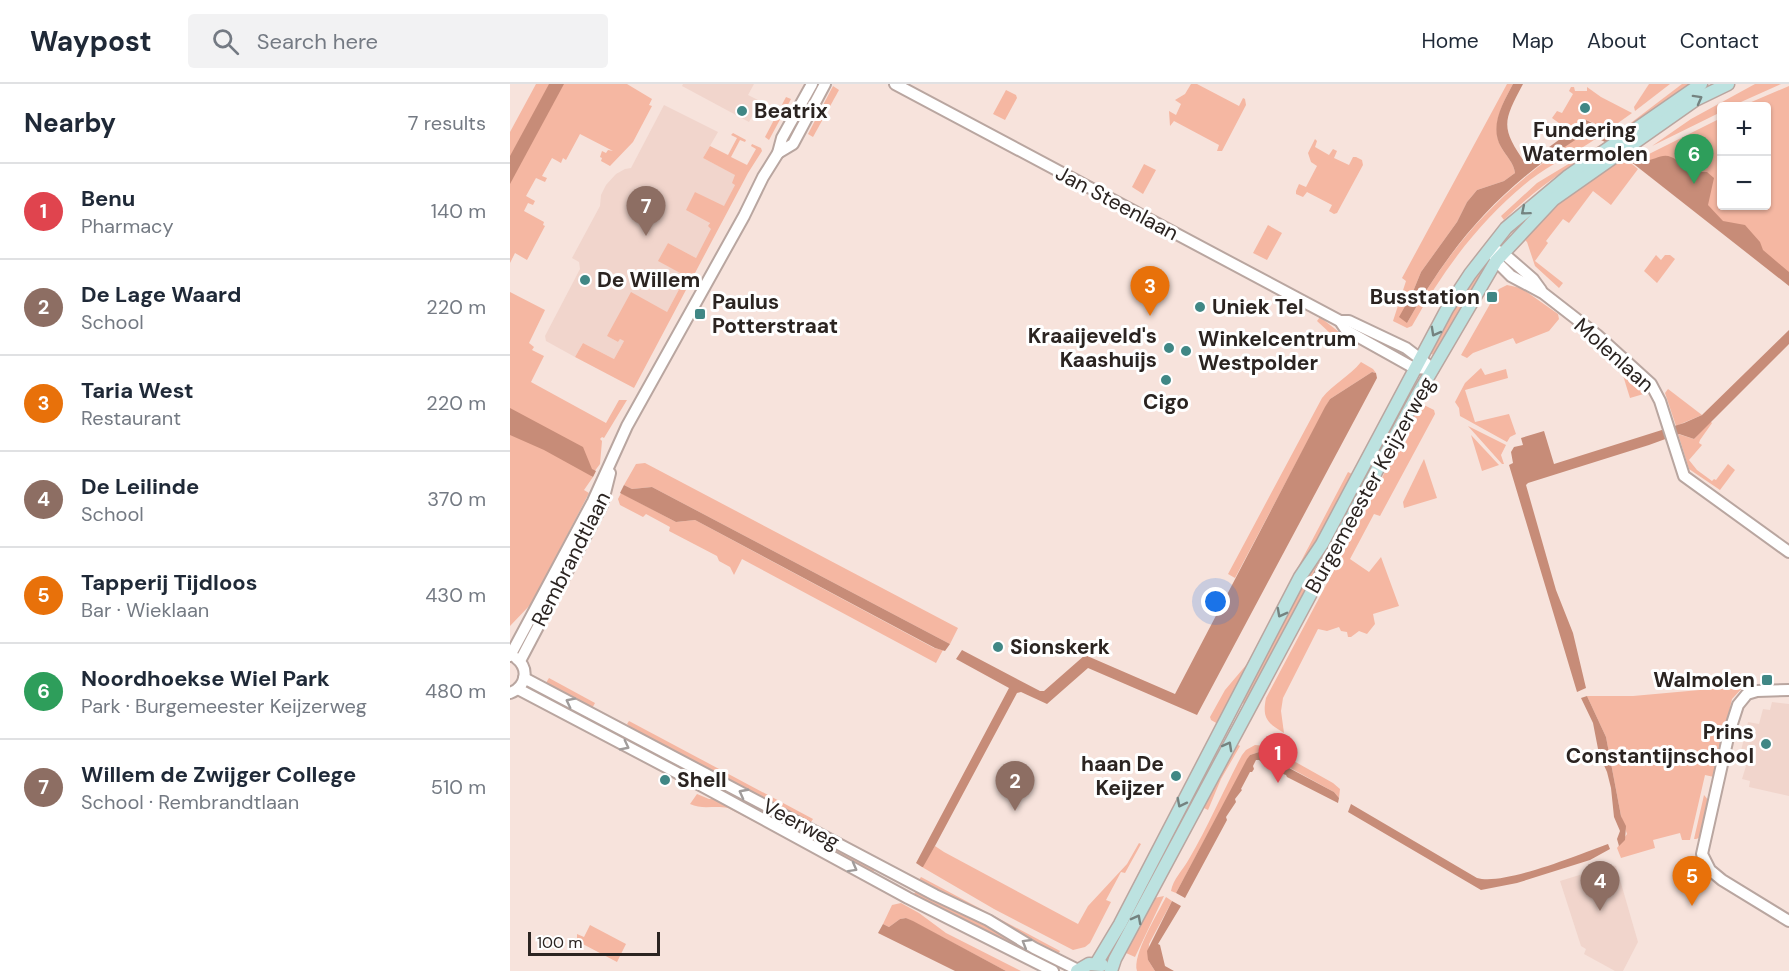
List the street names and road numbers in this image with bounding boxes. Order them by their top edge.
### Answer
street label: Jan Steenlaan [1051,159,1183,247]
street label: Molenlaan [1568,312,1660,398]
street label: Burgemeester Keijzerweg [1299,371,1441,598]
street label: Rembrandtlaan [525,487,617,631]
street label: Veerweg [758,792,845,856]

